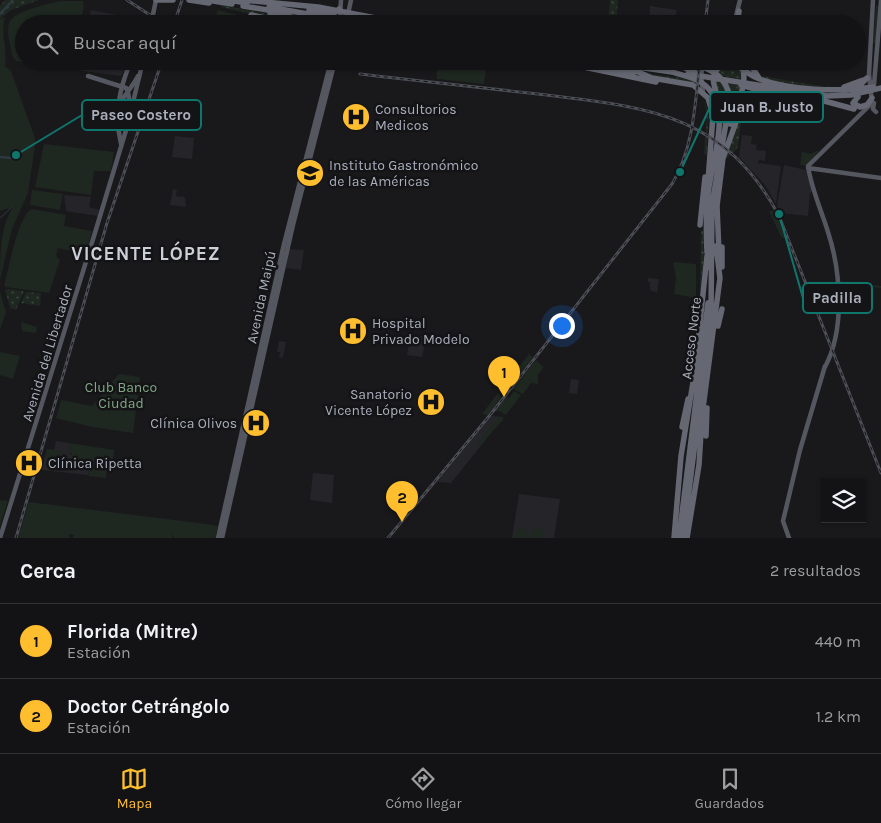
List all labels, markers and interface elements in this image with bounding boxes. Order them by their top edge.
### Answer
search box [15,15,866,70]
icon: search [33,29,61,57]
text: Buscar aquí [73,32,177,54]
callout: Juan B. Justo [710,92,823,122]
text: Juan B. Justo [720,98,814,116]
callout: Paseo Costero [82,100,201,130]
place label: Consultorios Medicos [375,101,457,134]
hospital icon: Consultorios Medicos [341,102,371,132]
text: Paseo Costero [91,106,191,124]
place label: Instituto Gastronómico de las Américas [329,157,478,190]
school or university icon: Instituto Gastronómico de las Américas [295,158,325,188]
district label: VICENTE LÓPEZ [71,241,221,265]
street label: Avenida Maipú [243,249,280,345]
street label: Avenida del Libertador [19,282,77,423]
callout: Padilla [803,283,872,313]
text: Padilla [812,289,862,307]
street label: Acceso Norte [678,296,705,380]
your location [549,313,575,339]
place label: Hospital Privado Modelo [372,315,470,348]
hospital icon: Hospital Privado Modelo [338,316,368,346]
pin: 1 [488,356,520,397]
park label: Club Banco Ciudad [85,379,157,412]
place label: Sanatorio Vicente López [325,386,412,419]
hospital icon: Sanatorio Vicente López [416,387,446,417]
hospital icon: Clínica Olivos [241,408,271,438]
place label: Clínica Olivos [150,415,237,432]
hospital icon: Clínica Ripetta [14,448,44,478]
place label: Clínica Ripetta [48,455,142,472]
map controls [821,478,866,523]
button: layers [821,478,866,523]
pin: 2 [386,481,418,522]
text: Cerca [20,559,76,583]
text: 2 resultados [770,561,861,580]
text: Florida (Mitre) [67,621,198,643]
text: 1 [33,632,39,651]
text: 440 m [815,632,861,651]
text: Estación [67,643,131,662]
text: Doctor Cetrángolo [67,696,230,718]
text: 2 [31,707,41,726]
text: 1.2 km [816,707,861,726]
text: Estación [67,718,131,737]
tab: Mapa [117,765,152,812]
tab: Cómo llegar [385,765,461,812]
tab: Guardados [695,765,764,812]

